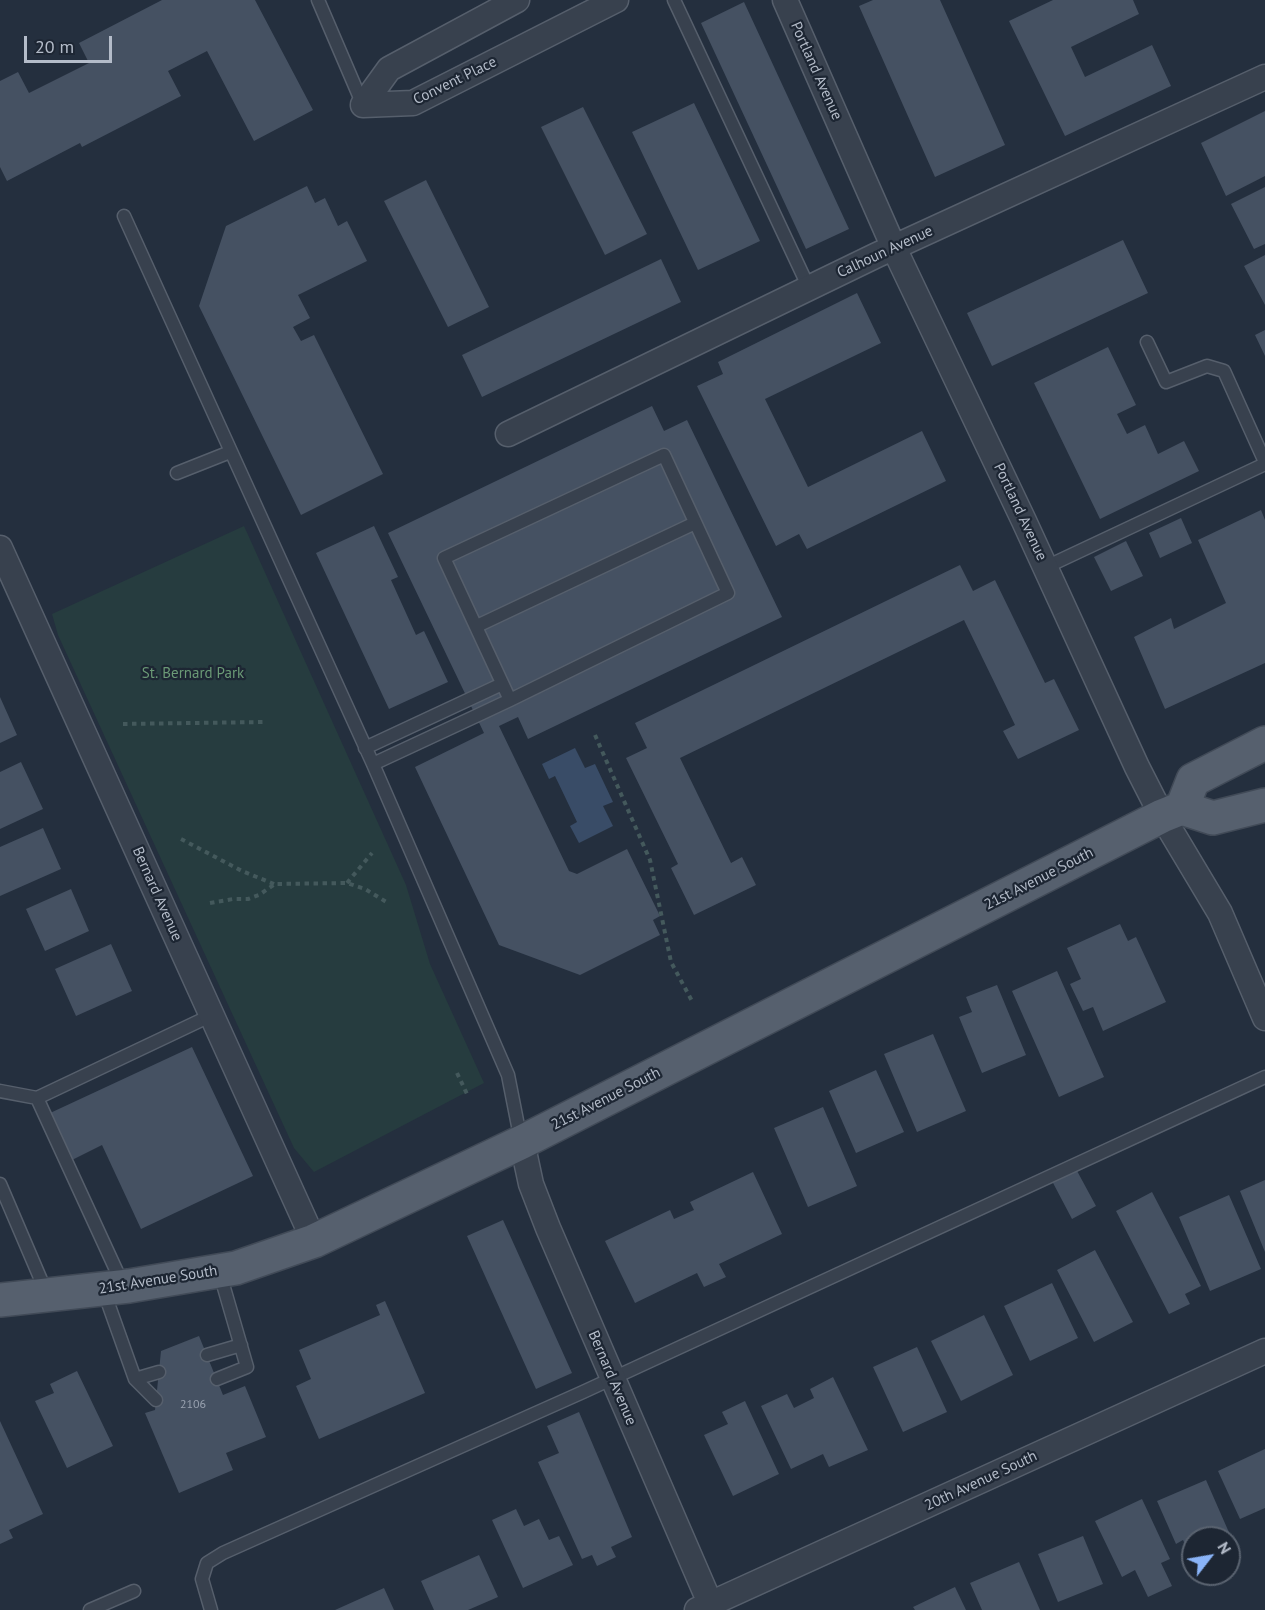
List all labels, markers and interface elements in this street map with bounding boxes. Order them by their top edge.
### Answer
street label: Portland Avenue [786,19,846,123]
scale bar [27,24,116,62]
text: 20 m [35,35,74,58]
street label: Convent Place [410,53,500,109]
street label: Calhoun Avenue [834,222,936,282]
street label: Portland Avenue [990,460,1050,564]
park label: St. Bernard Park [142,665,244,683]
street label: Bernard Avenue [128,844,186,944]
street label: 21st Avenue South [981,844,1097,914]
street label: 21st Avenue South [548,1064,664,1134]
street label: 21st Avenue South [97,1262,219,1298]
street label: Bernard Avenue [584,1328,640,1428]
house number: 2106 [180,1398,206,1412]
street label: 20th Avenue South [922,1447,1040,1515]
north arrow [1181,1526,1241,1586]
text: N [1213,1538,1236,1557]

